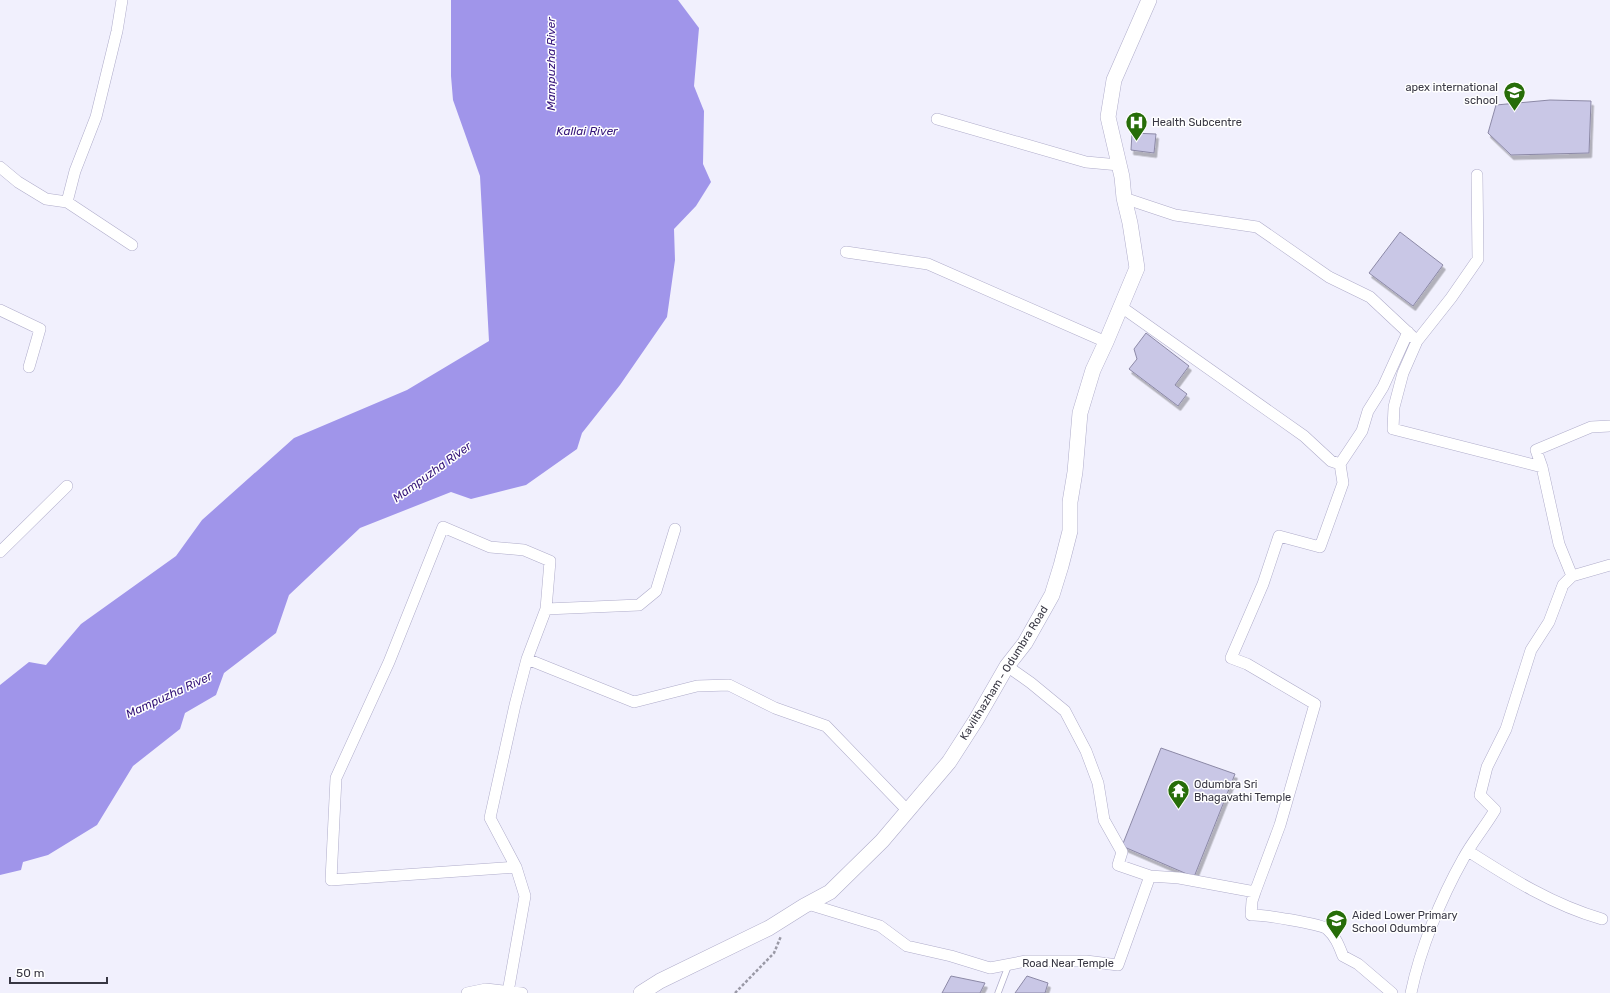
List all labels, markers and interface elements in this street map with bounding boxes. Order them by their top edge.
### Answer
water label: Mampuzha River [544,17,558,111]
school or university icon: apex international school [1501,80,1527,113]
place label: apex international school [1405,81,1498,107]
hospital icon: Health Subcentre [1124,109,1150,142]
place label: Health Subcentre [1152,116,1242,129]
water label: Kallai River [556,124,618,138]
water label: Mampuzha River [390,439,474,505]
street label: Kavilthazham - Odumbra Road [957,604,1051,742]
water label: Mampuzha River [124,669,215,721]
temple icon: Odumbra Sri Bhagavathi Temple [1165,777,1191,810]
place label: Odumbra Sri Bhagavathi Temple [1194,778,1291,804]
school or university icon: Aided Lower Primary School Odumbra [1324,908,1350,941]
place label: Aided Lower Primary School Odumbra [1352,909,1458,935]
street label: Road Near Temple [1022,957,1114,970]
scale bar [10,959,107,985]
text: 50 m [16,966,44,980]

